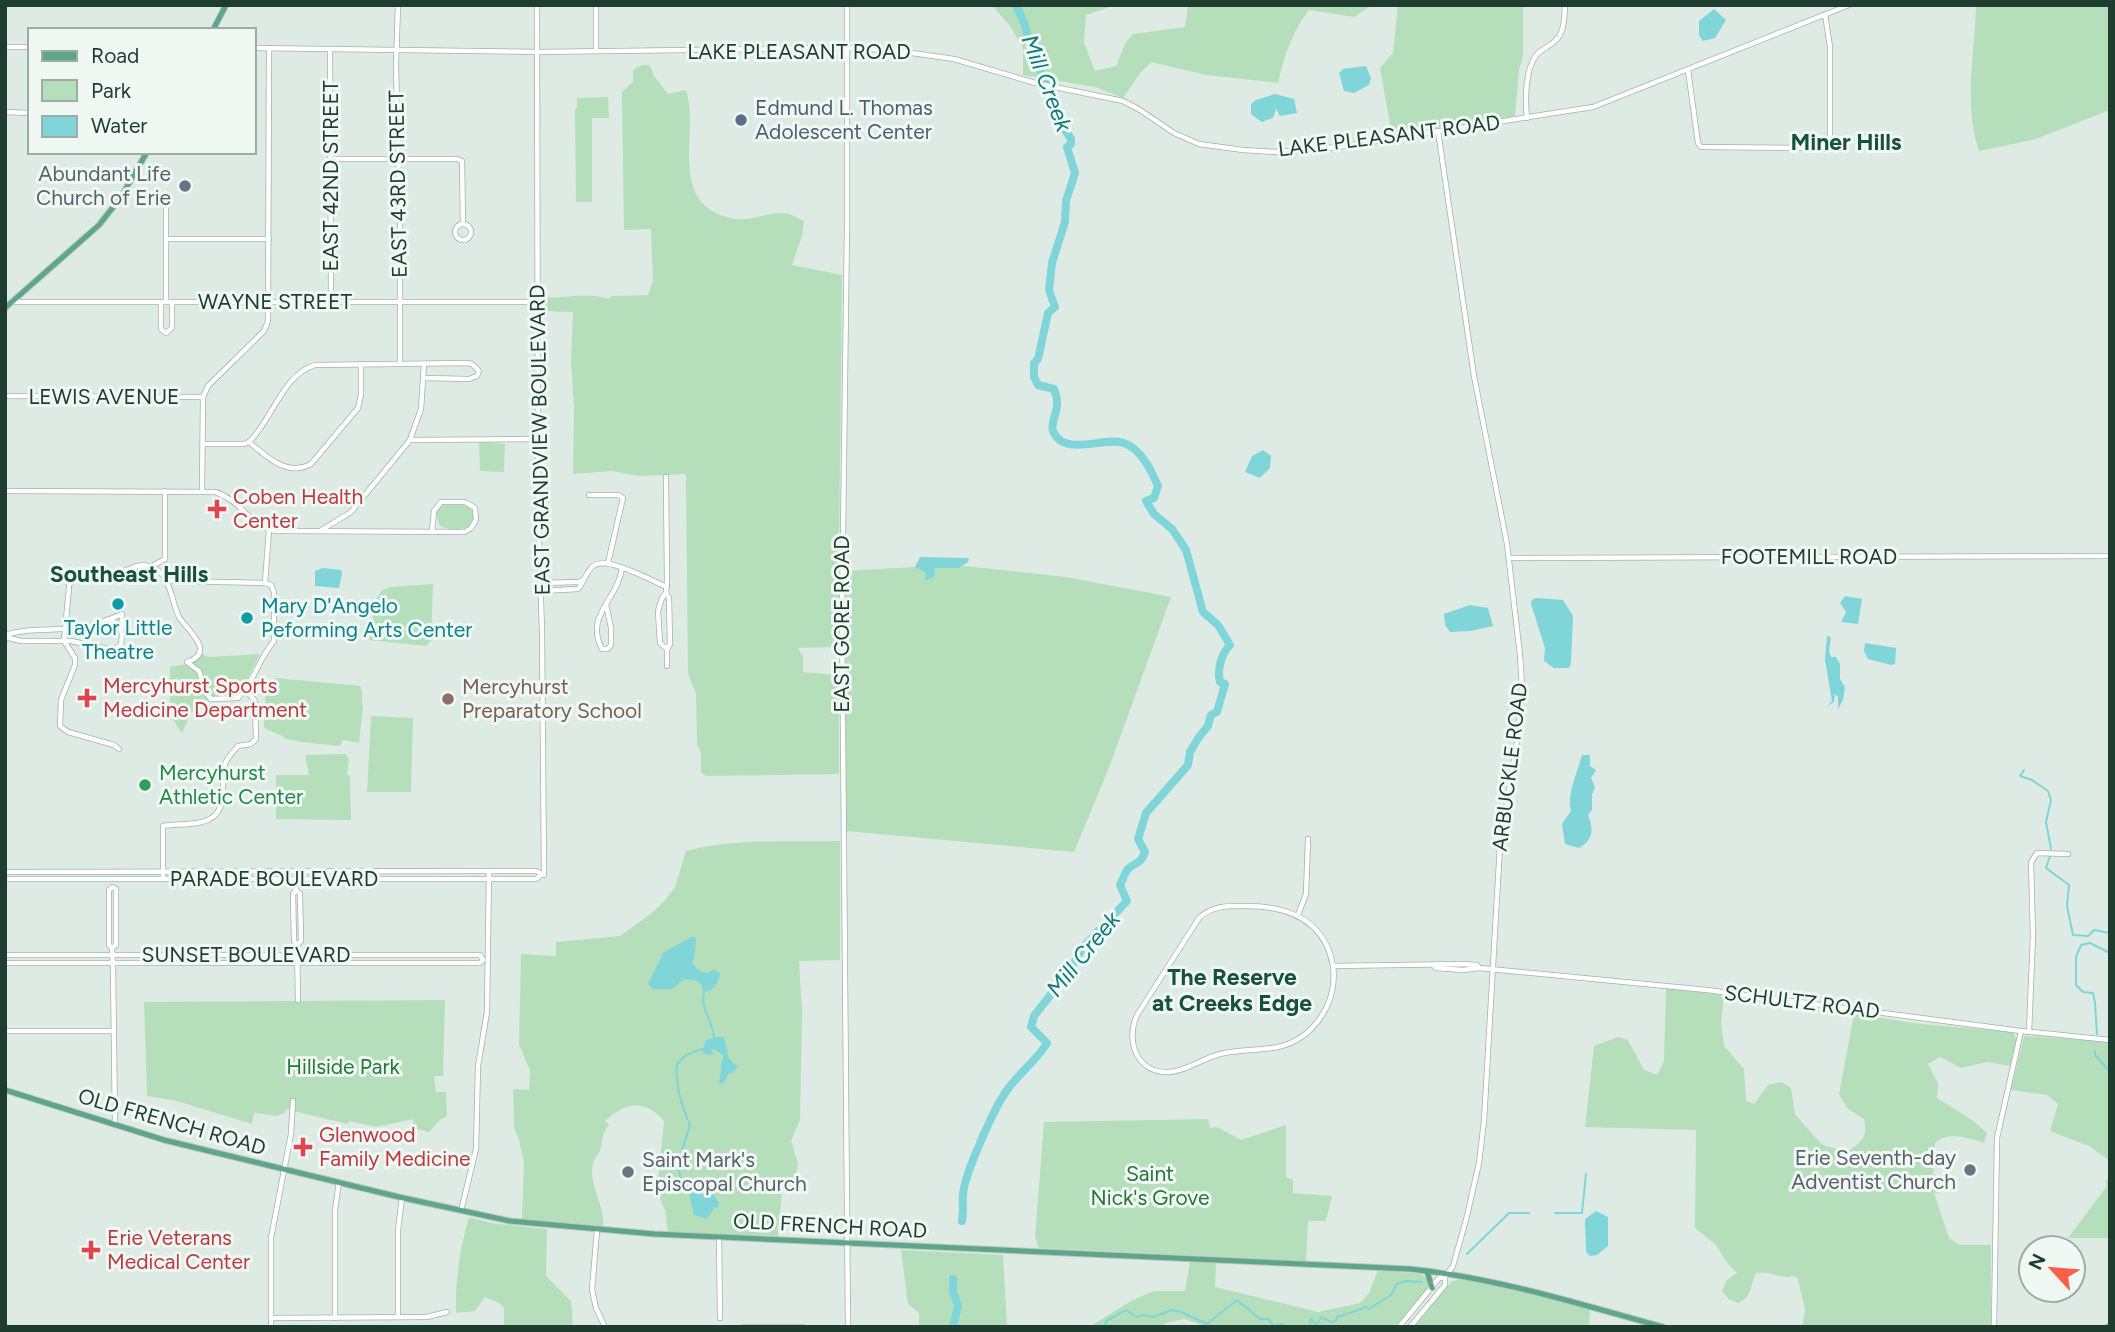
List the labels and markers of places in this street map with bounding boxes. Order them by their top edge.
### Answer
place label: Edmund L. Thomas Adolescent Center [755,95,933,144]
marker: Edmund L. Thomas Adolescent Center [733,112,749,128]
place label: Abundant Life Church of Erie [36,161,171,210]
marker: Abundant Life Church of Erie [177,178,193,194]
place label: Coben Health Center [233,484,363,533]
marker: Coben Health Center [207,499,227,519]
place label: Mary D'Angelo Peforming Arts Center [261,593,472,642]
marker: Taylor Little Theatre [110,596,126,612]
marker: Mary D'Angelo Peforming Arts Center [239,610,255,626]
place label: Taylor Little Theatre [64,615,172,664]
place label: Mercyhurst Sports Medicine Department [103,673,307,722]
place label: Mercyhurst Preparatory School [462,674,642,723]
marker: Mercyhurst Sports Medicine Department [77,688,97,708]
marker: Mercyhurst Preparatory School [440,691,456,707]
place label: Mercyhurst Athletic Center [159,760,303,809]
marker: Mercyhurst Athletic Center [137,777,153,793]
place label: Glenwood Family Medicine [319,1122,470,1171]
marker: Glenwood Family Medicine [293,1137,313,1157]
place label: Erie Seventh-day Adventist Church [1791,1145,1956,1194]
place label: Saint Mark's Episcopal Church [642,1147,807,1196]
marker: Erie Seventh-day Adventist Church [1962,1162,1978,1178]
marker: Saint Mark's Episcopal Church [620,1164,636,1180]
place label: Erie Veterans Medical Center [107,1225,250,1274]
marker: Erie Veterans Medical Center [81,1240,101,1260]

